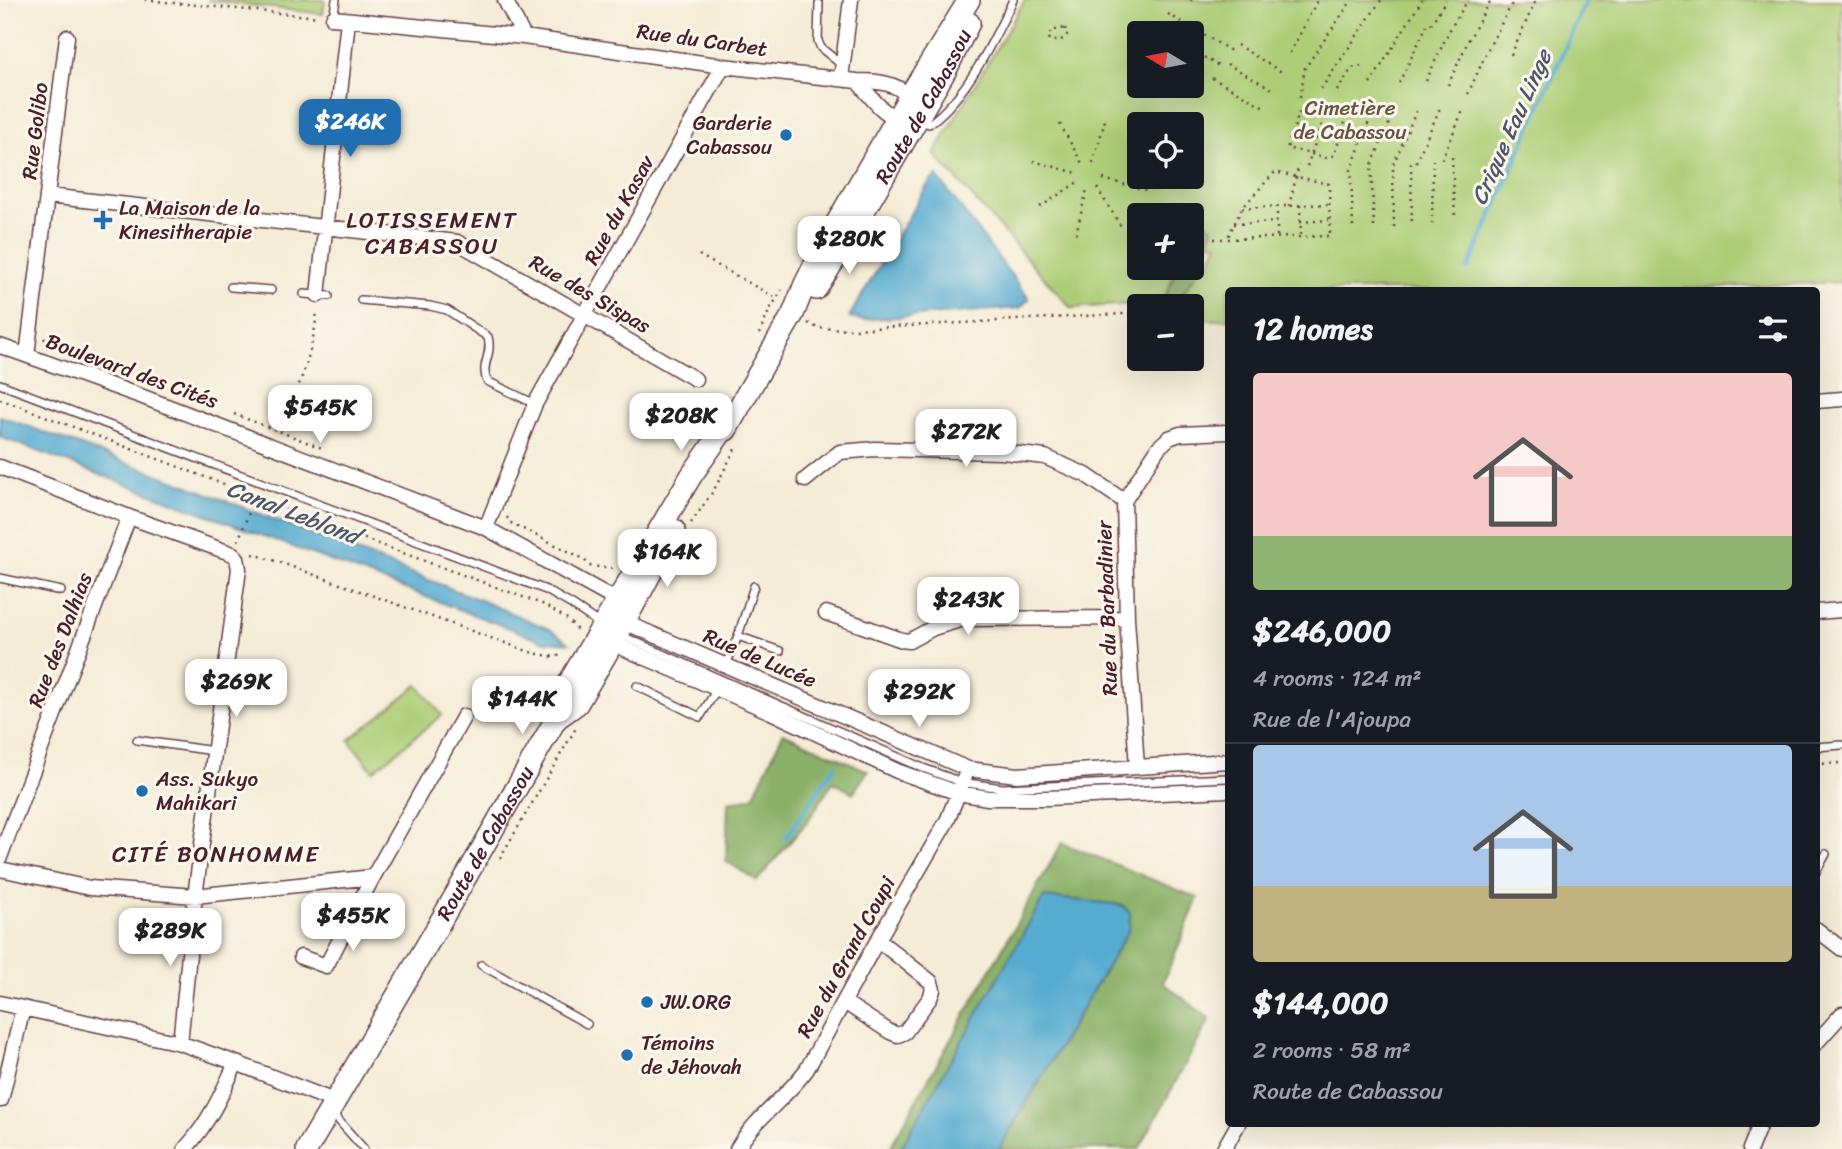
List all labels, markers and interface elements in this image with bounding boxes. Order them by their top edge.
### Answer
street label: Rue du Carbet [634,12,770,68]
street label: Route de Cabassou [864,21,983,191]
north arrow [1127,21,1204,98]
map controls [1127,21,1204,371]
water label: Crique Eau Linge [1459,41,1565,211]
street label: Rue Golibo [10,80,60,182]
park label: Cimetière de Cabassou [1294,89,1407,151]
pin: $246K [301,100,399,159]
text: $246K [315,101,385,142]
place label: Garderie Cabassou [686,104,773,166]
button: locate [1127,112,1204,189]
marker: Garderie Cabassou [778,127,794,143]
street label: Rue du Kasav [573,147,666,272]
place label: La Maison de la Kinesitherapie [119,189,260,251]
district label: LOTISSEMENT CABASSOU [346,200,518,267]
button: + [1127,203,1204,280]
marker: La Maison de la Kinesitherapie [93,210,113,230]
pin: $280K [800,216,898,276]
text: $280K [813,218,885,259]
street label: Rue des Sispas [522,244,658,344]
button: − [1127,294,1204,371]
text: 12 homes [1253,302,1373,356]
icon: filters [1754,310,1792,348]
street label: Boulevard des Cités [40,322,224,420]
pin: $545K [271,386,369,445]
text: $545K [284,387,356,428]
pin: $208K [632,393,730,453]
text: $208K [645,395,717,436]
pin: $272K [917,410,1015,469]
text: $272K [931,411,1001,452]
icon: home [1460,419,1586,545]
water label: Canal Leblond [221,468,371,559]
street label: Rue du Barbadinier [1085,518,1129,696]
pin: $164K [618,530,716,589]
text: $164K [634,531,700,572]
street label: Rue des Dalhias [17,566,103,713]
pin: $243K [919,578,1017,637]
text: $243K [933,579,1003,620]
text: $246,000 [1253,604,1391,658]
street label: Rue de Lucée [697,617,823,699]
text: 4 rooms · 124 m² [1253,658,1422,699]
pin: $269K [187,660,285,719]
text: $269K [201,661,271,702]
pin: $292K [870,670,968,729]
text: $292K [884,671,954,712]
pin: $144K [473,676,571,736]
text: $144K [488,678,556,719]
text: Rue de l'Ajoupa [1253,699,1411,740]
street label: Route de Cabassou [426,758,545,928]
place label: Ass. Sukyo Mahikari [155,760,258,822]
marker: Ass. Sukyo Mahikari [134,783,150,799]
icon: home [1460,791,1586,917]
district label: CITÉ BONHOMME [112,834,320,875]
street label: Rue du Grand Coupi [786,868,907,1045]
pin: $455K [304,894,402,953]
text: $455K [317,895,389,936]
pin: $289K [121,908,219,968]
text: $289K [135,910,205,951]
text: $144,000 [1253,976,1389,1030]
place label: JW.ORG [660,983,731,1021]
marker: JW.ORG [639,994,655,1010]
place label: Témoins de Jéhovah [641,1024,742,1086]
text: 2 rooms · 58 m² [1253,1030,1411,1071]
marker: Témoins de Jéhovah [619,1047,635,1063]
text: Route de Cabassou [1253,1071,1443,1112]

